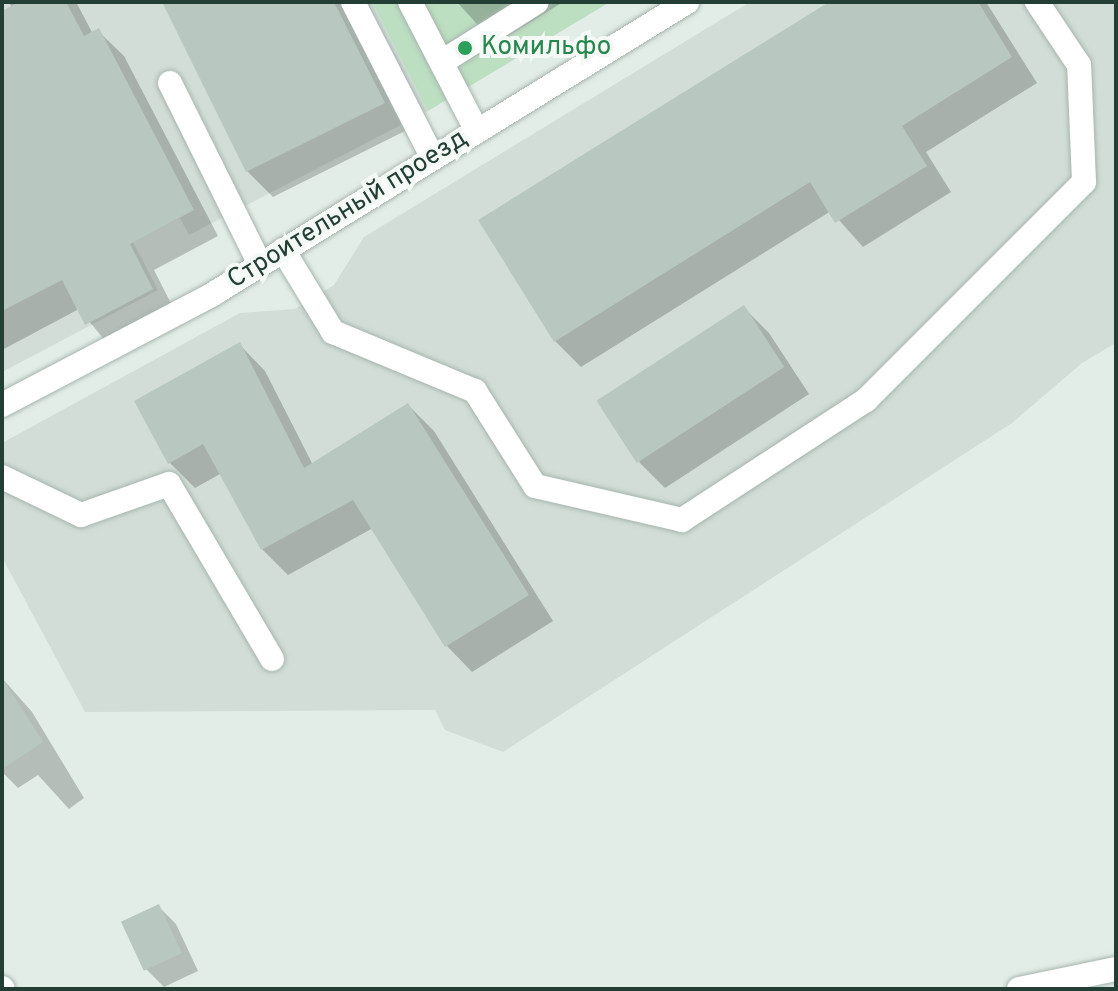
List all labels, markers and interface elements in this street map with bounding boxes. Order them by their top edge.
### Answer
place label: Комильфо [481,32,611,64]
marker: Комильфо [456,39,474,57]
street label: Строительный проезд [222,123,474,297]

